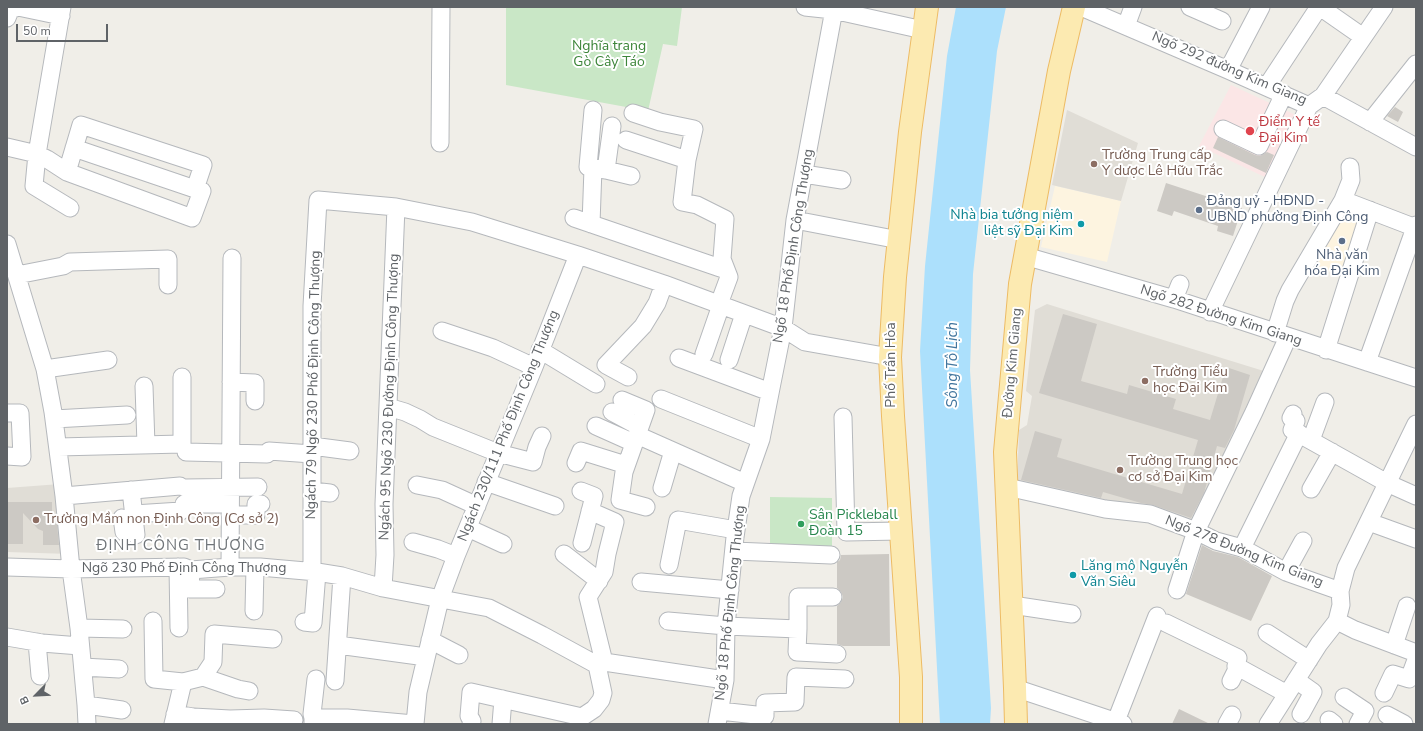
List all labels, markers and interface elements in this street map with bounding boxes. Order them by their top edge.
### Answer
scale bar [18,16,110,42]
text: 50 m [23,23,51,39]
street label: Ngõ 292 đường Kim Giang [1149,29,1309,109]
park label: Nghĩa trang Gò Cây Táo [572,39,646,72]
place label: Điểm Y tế Đại Kim [1259,115,1320,148]
marker: Điểm Y tế Đại Kim [1244,125,1256,137]
street label: Ngõ 18 Phố Định Công Thượng [770,148,818,344]
place label: Trường Trung cấp Y dược Lê Hữu Trắc [1102,148,1223,180]
marker: Trường Trung cấp Y dược Lê Hữu Trắc [1089,159,1099,169]
place label: Đảng uỷ - HĐND - UBND phường Định Công [1207,194,1369,226]
marker: Đảng uỷ - HĐND - UBND phường Định Công [1194,205,1204,215]
place label: Nhà bia tưởng niệm liệt sỹ Đại Kim [950,208,1073,240]
marker: Nhà bia tưởng niệm liệt sỹ Đại Kim [1076,219,1086,229]
marker: Nhà văn hóa Đại Kim [1337,236,1347,246]
place label: Nhà văn hóa Đại Kim [1304,248,1380,280]
street label: Ngách 79 Ngõ 230 Phố Định Công Thượng [303,250,325,520]
street label: Ngách 95 Ngõ 230 Đường Định Công Thượng [377,253,403,541]
street label: Ngõ 282 Đường Kim Giang [1138,282,1304,350]
street label: Đường Kim Giang [1000,307,1026,419]
street label: Ngách 230/111 Phố Định Công Thượng [455,308,563,544]
street label: Phố Trần Hòa [884,322,900,408]
water label: Sông Tô Lịch [944,322,962,408]
place label: Trường Tiểu học Đại Kim [1153,365,1228,398]
marker: Trường Tiểu học Đại Kim [1140,376,1150,386]
place label: Trường Trung học cơ sở Đại Kim [1128,454,1238,486]
marker: Trường Trung học cơ sở Đại Kim [1115,465,1125,475]
street label: Ngõ 18 Phố Định Công Thượng [712,504,750,702]
place label: Sân Pickleball Đoàn 15 [809,508,898,540]
place label: Trường Mầm non Định Công (Cơ sở 2) [44,512,279,528]
street label: Ngõ 278 Đường Kim Giang [1162,513,1326,591]
marker: Trường Mầm non Định Công (Cơ sở 2) [31,515,41,525]
marker: Sân Pickleball Đoàn 15 [796,519,806,529]
district label: ĐỊNH CÔNG THƯỢNG [96,537,266,555]
place label: Lăng mộ Nguyễn Văn Siêu [1081,559,1188,592]
street label: Ngõ 230 Phố Định Công Thượng [82,561,286,577]
marker: Lăng mộ Nguyễn Văn Siêu [1068,570,1078,580]
north arrow [16,675,56,715]
text: B [16,694,33,707]

